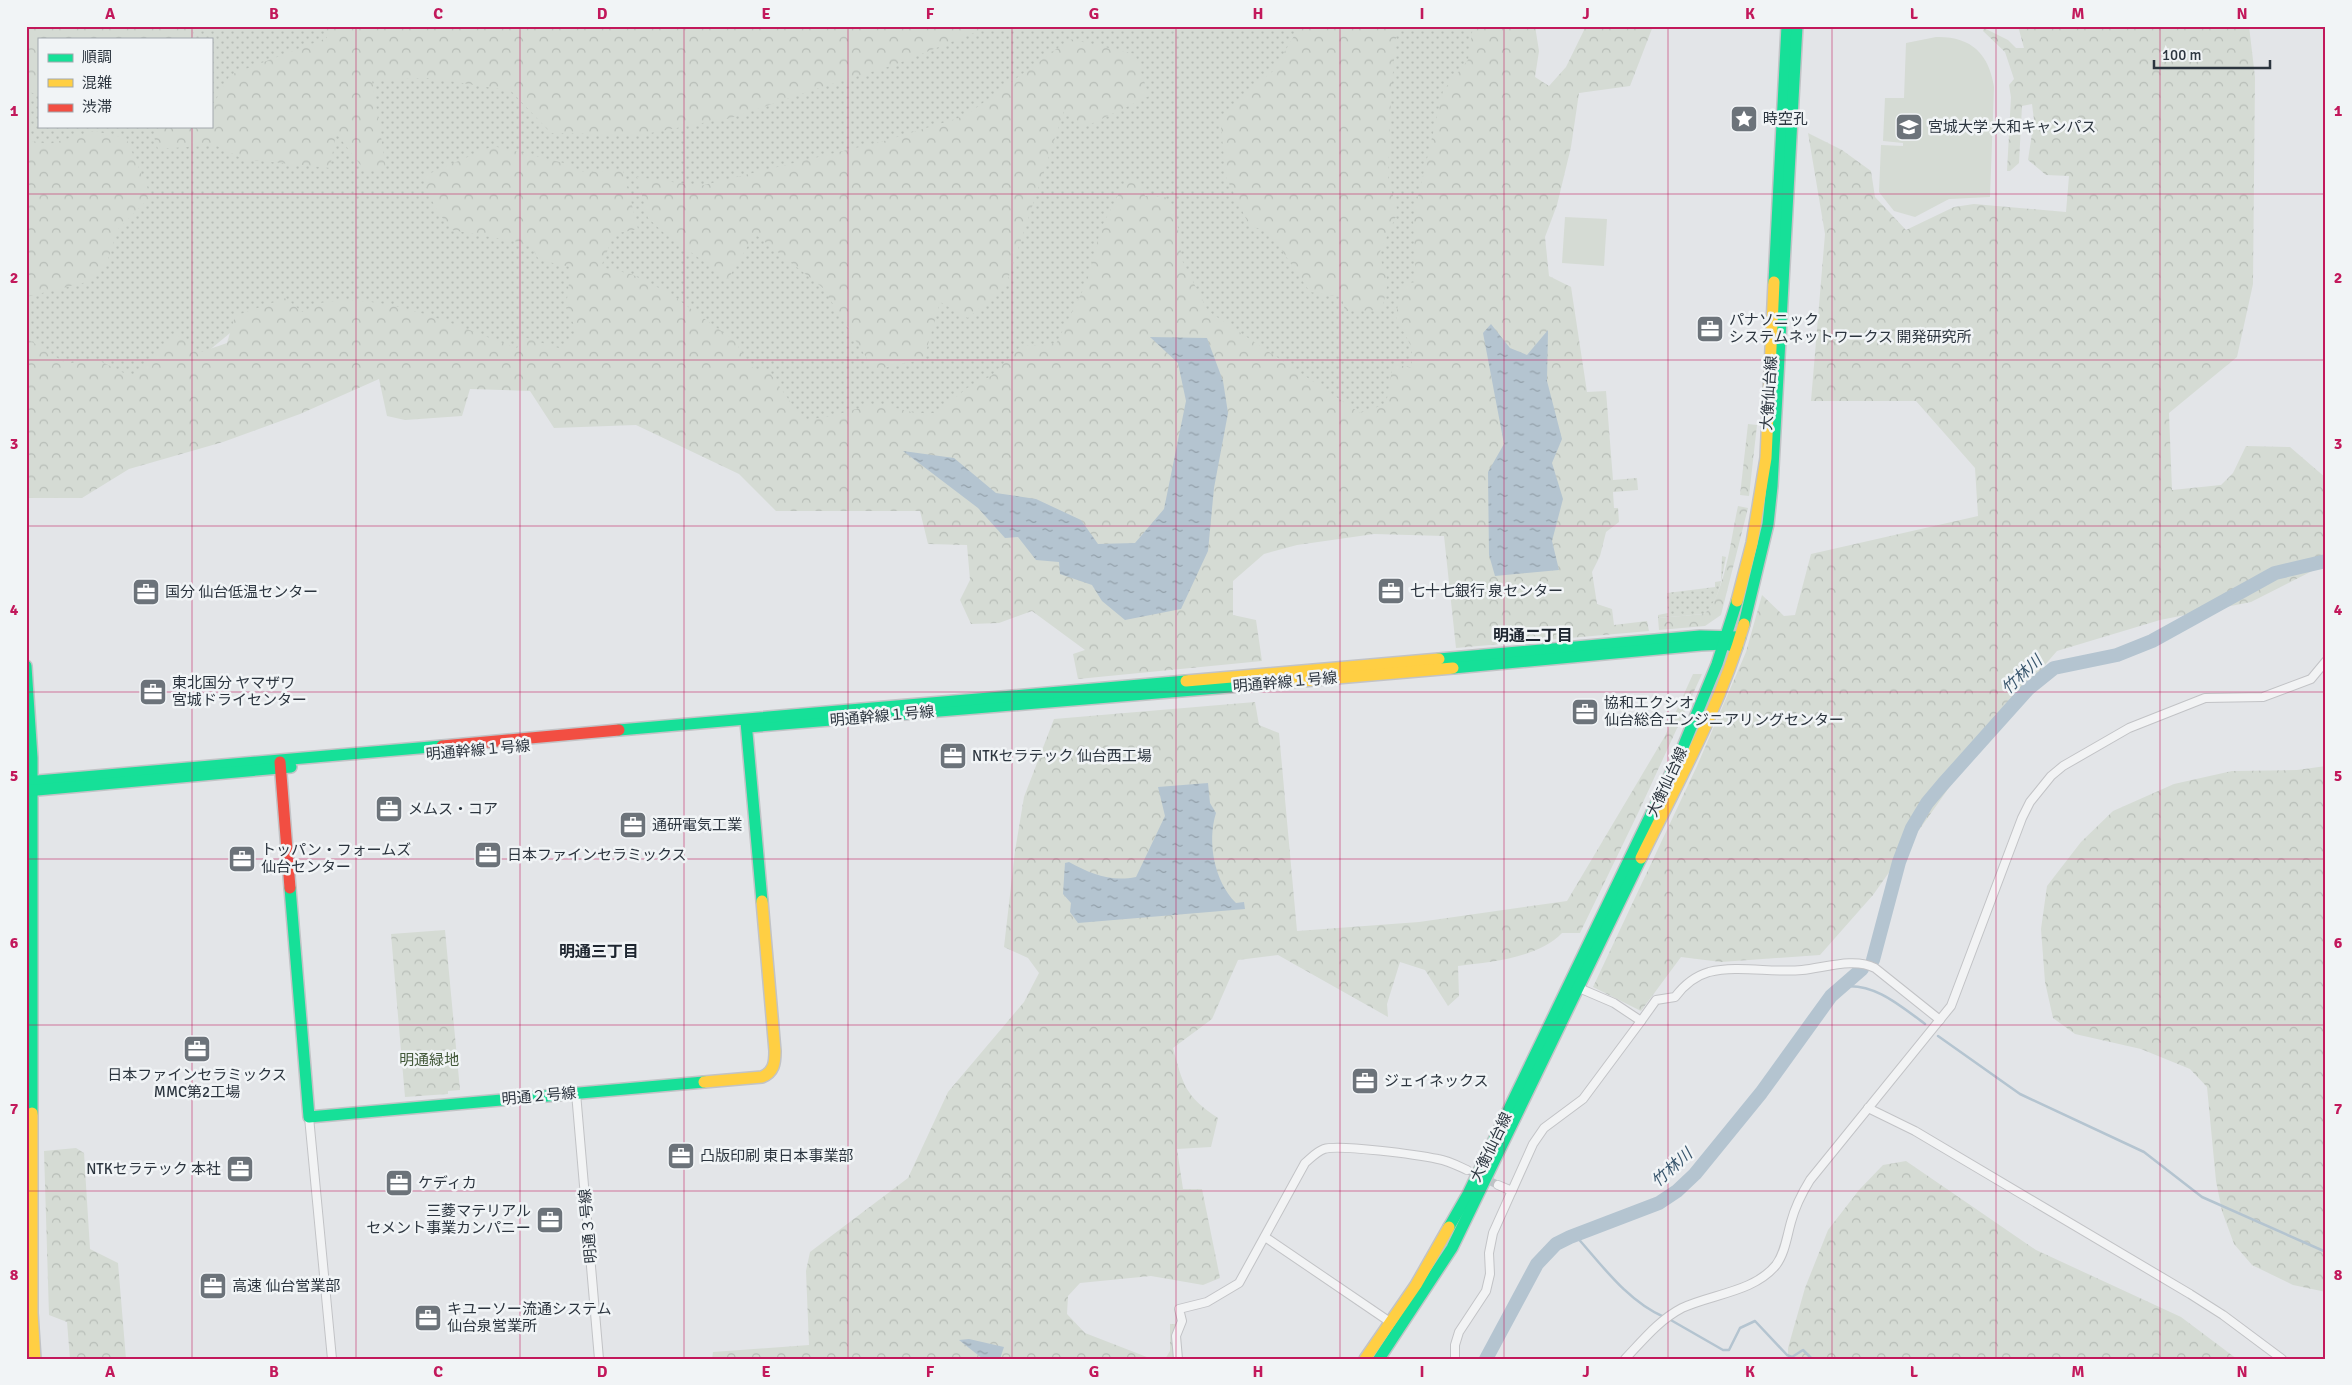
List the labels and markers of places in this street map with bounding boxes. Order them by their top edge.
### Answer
place icon: 時空孔 [1729,104,1759,134]
place label: 時空孔 [1763,110,1808,128]
school or university icon: 宮城大学 大和キャンパス [1894,112,1924,142]
place label: 宮城大学 大和キャンパス [1928,118,2096,136]
place label: パナソニック システムネットワークス 開発研究所 [1729,311,1971,346]
office icon: パナソニック システムネットワークス 開発研究所 [1695,314,1725,344]
office icon: 七十七銀行 泉センター [1376,576,1406,606]
office icon: 国分 仙台低温センター [131,577,161,607]
place label: 七十七銀行 泉センター [1410,582,1563,600]
place label: 国分 仙台低温センター [165,583,318,601]
place label: 東北国分 ヤマザワ 宮城ドライセンター [172,674,307,709]
office icon: 東北国分 ヤマザワ 宮城ドライセンター [138,677,168,707]
place label: 協和エクシオ 仙台総合エンジニアリングセンター [1604,694,1844,729]
office icon: 協和エクシオ 仙台総合エンジニアリングセンター [1570,697,1600,727]
office icon: NTKセラテック 仙台西工場 [938,741,968,771]
place label: NTKセラテック 仙台西工場 [972,747,1152,765]
office icon: メムス・コア [374,794,404,824]
place label: メムス・コア [408,800,498,818]
office icon: 通研電気工業 [618,810,648,840]
place label: 通研電気工業 [652,816,742,834]
office icon: 日本ファインセラミックス [473,840,503,870]
place label: トッパン・フォームズ 仙台センター [261,841,411,876]
office icon: トッパン・フォームズ 仙台センター [227,844,257,874]
place label: 日本ファインセラミックス [507,846,687,864]
office icon: 日本ファインセラミックス MMC第2工場 [182,1034,212,1064]
place label: 日本ファインセラミックス MMC第2工場 [107,1066,287,1101]
office icon: ジェイネックス [1350,1066,1380,1096]
place label: ジェイネックス [1384,1072,1489,1090]
office icon: 凸版印刷 東日本事業部 [666,1141,696,1171]
place label: 凸版印刷 東日本事業部 [700,1147,853,1165]
office icon: NTKセラテック 本社 [225,1154,255,1184]
place label: NTKセラテック 本社 [86,1160,221,1178]
office icon: ケディカ [384,1168,414,1198]
place label: ケディカ [418,1174,477,1192]
place label: 三菱マテリアル セメント事業カンパニー [366,1202,531,1237]
office icon: 三菱マテリアル セメント事業カンパニー [535,1205,565,1235]
office icon: 高速 仙台営業部 [198,1271,228,1301]
place label: 高速 仙台営業部 [232,1277,340,1295]
place label: キユーソー流通システム 仙台泉営業所 [447,1300,612,1335]
office icon: キユーソー流通システム 仙台泉営業所 [413,1303,443,1333]

